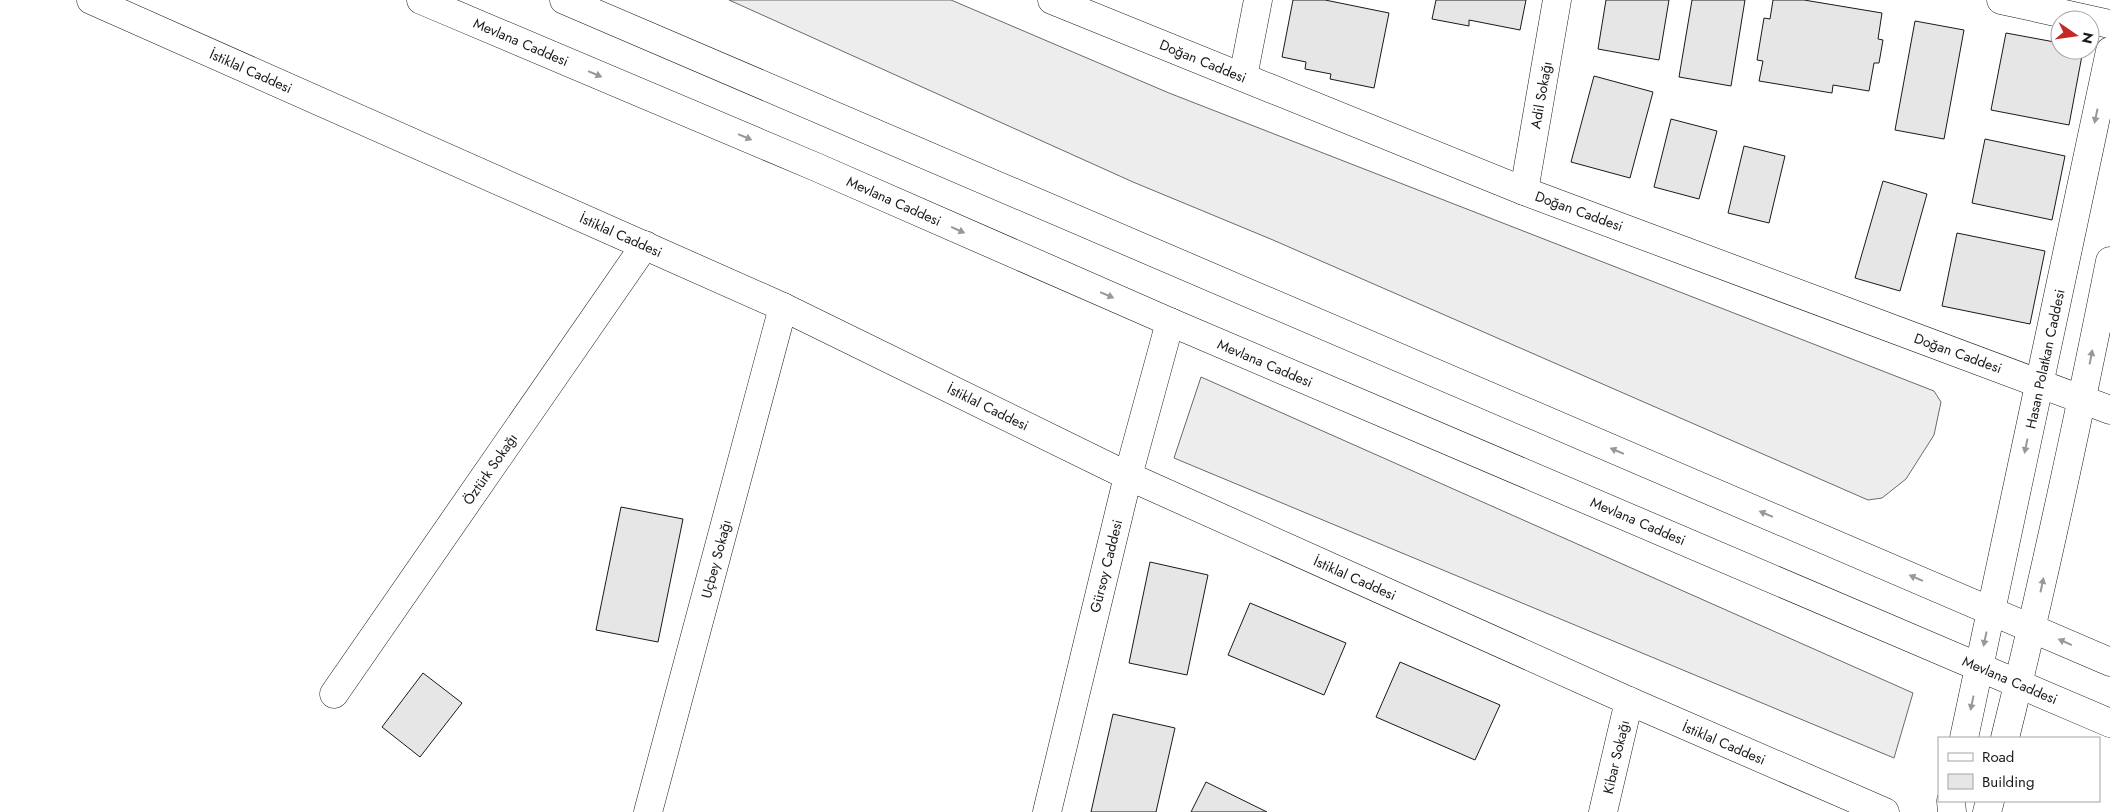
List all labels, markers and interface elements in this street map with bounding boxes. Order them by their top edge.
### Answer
north arrow [2050,10,2100,60]
street label: Mevlana Caddesi [470,13,572,71]
text: N [2077,30,2099,46]
street label: Doğan Caddesi [1157,34,1249,88]
street label: İstiklal Caddesi [207,44,295,98]
street label: Adil Sokağı [1525,60,1557,130]
one-way arrow [588,70,602,78]
one-way arrow [2092,108,2100,123]
one-way arrow [738,133,752,141]
street label: Mevlana Caddesi [844,171,944,231]
street label: Doğan Caddesi [1532,186,1626,236]
street label: İstiklal Caddesi [577,208,665,262]
one-way arrow [951,226,965,234]
street label: Hasan Polatkan Caddesi [2020,287,2070,431]
one-way arrow [1100,291,1114,299]
street label: Doğan Caddesi [1911,328,2005,378]
street label: Mevlana Caddesi [1214,334,1316,392]
one-way arrow [2087,349,2095,365]
street label: İstiklal Caddesi [944,379,1032,435]
street label: Öztürk Sokağı [458,429,522,509]
one-way arrow [2022,439,2030,455]
one-way arrow [1610,446,1624,454]
street label: Mevlana Caddesi [1587,492,1689,550]
one-way arrow [1759,510,1774,518]
street label: Uçbey Sokağı [696,517,736,601]
street label: Gürsoy Caddesi [1085,517,1127,615]
street label: İstiklal Caddesi [1311,551,1399,605]
one-way arrow [1909,574,1923,582]
one-way arrow [2038,577,2046,592]
one-way arrow [1981,632,1989,648]
one-way arrow [2058,638,2072,646]
street label: Mevlana Caddesi [1959,651,2061,709]
one-way arrow [1968,695,1976,710]
street label: İstiklal Caddesi [1679,717,1769,769]
street label: Kibar Sokağı [1598,718,1634,796]
legend [1938,737,2100,802]
text: Road [1982,746,2014,768]
text: Building [1982,771,2034,793]

